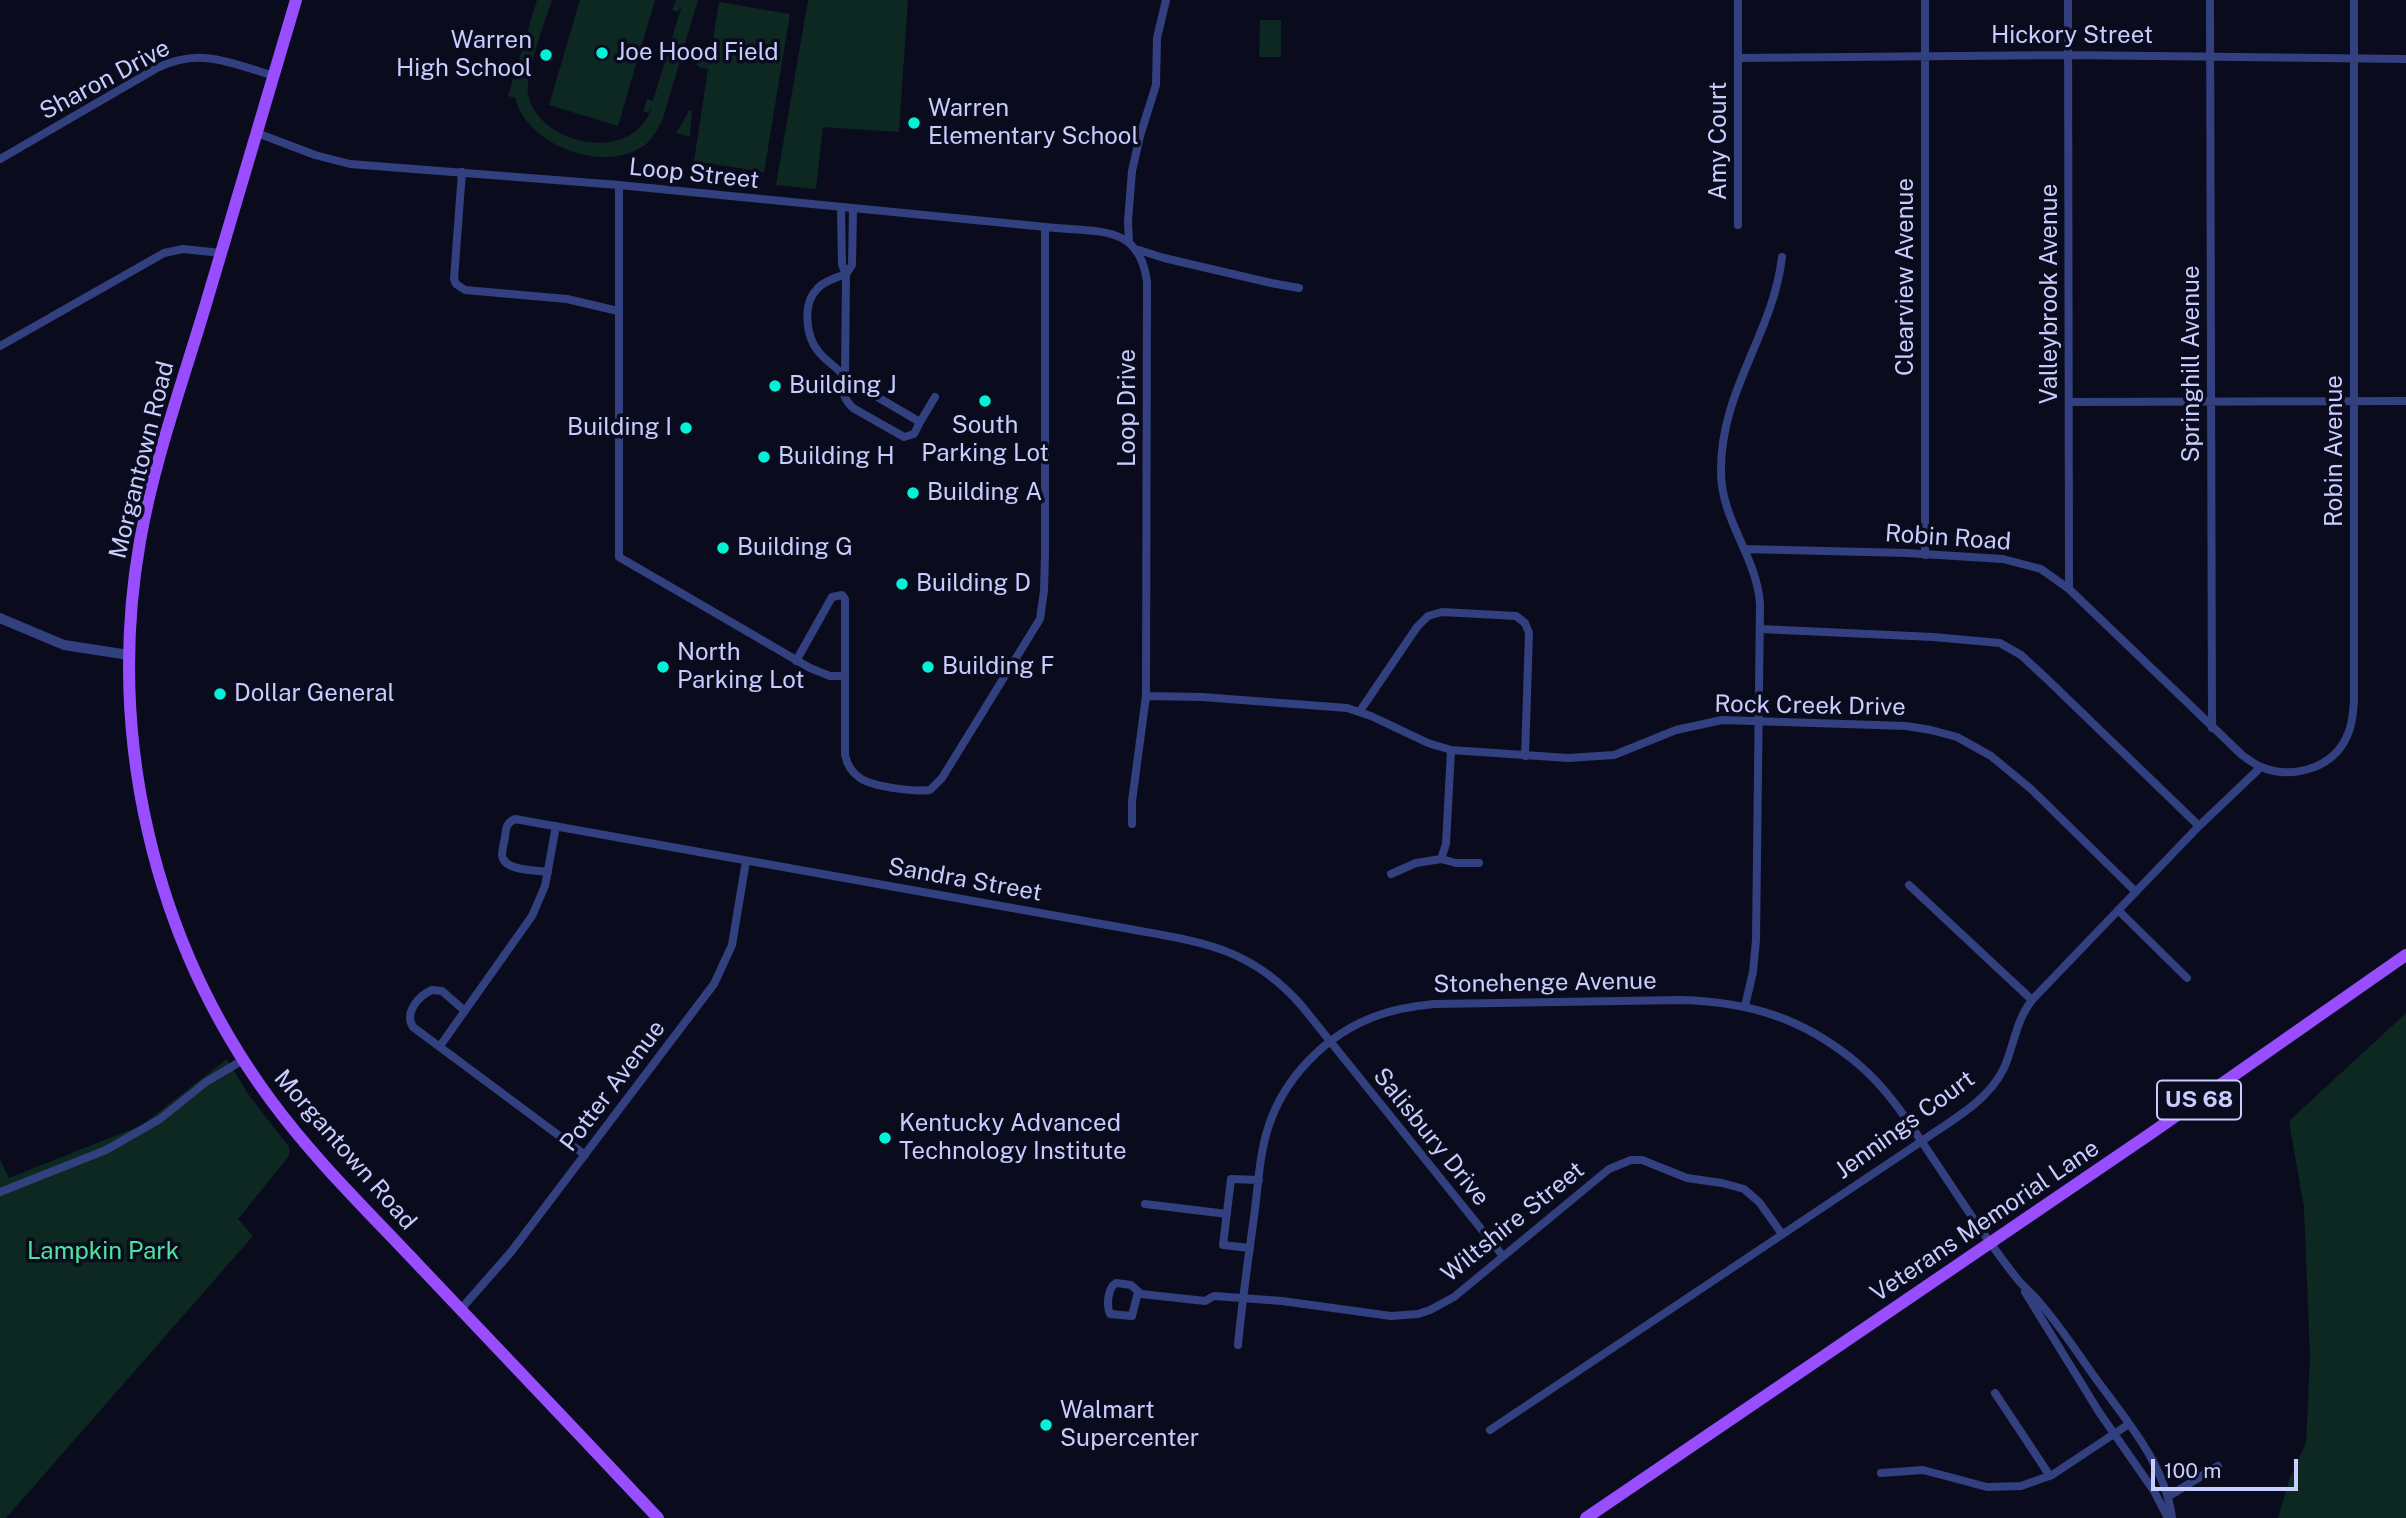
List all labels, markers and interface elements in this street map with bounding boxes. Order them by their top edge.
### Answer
street label: Hickory Street [1991,22,2153,50]
place label: Warren High School [396,27,532,83]
street label: Sharon Drive [35,34,175,126]
place label: Joe Hood Field [616,39,779,67]
marker: Joe Hood Field [594,45,610,61]
marker: Warren High School [538,47,554,63]
street label: Amy Court [1705,82,1733,200]
place label: Warren Elementary School [928,95,1139,151]
marker: Warren Elementary School [906,115,922,131]
street label: Loop Street [627,153,761,195]
street label: Clearview Avenue [1892,178,1920,376]
street label: Valleybrook Avenue [2036,184,2064,404]
street label: Springhill Avenue [2178,265,2206,463]
street label: Loop Drive [1114,349,1142,467]
street label: Morgantown Road [104,358,180,562]
place label: Building J [789,372,896,400]
street label: Robin Avenue [2321,375,2349,527]
marker: Building J [767,378,783,394]
marker: South Parking Lot [977,393,993,409]
place label: South Parking Lot [921,412,1049,468]
place label: Building I [567,414,672,442]
marker: Building I [678,420,694,436]
place label: Building H [778,443,895,471]
marker: Building H [756,449,772,465]
place label: Building A [927,479,1042,507]
marker: Building A [905,485,921,501]
street label: Robin Road [1884,519,2012,557]
place label: Building G [737,534,853,562]
marker: Building G [715,540,731,556]
place label: Building D [916,570,1031,598]
marker: Building D [894,576,910,592]
place label: North Parking Lot [677,639,805,695]
place label: Building F [942,653,1054,681]
marker: North Parking Lot [655,659,671,675]
marker: Building F [920,659,936,675]
place label: Dollar General [234,680,395,708]
marker: Dollar General [212,686,228,702]
street label: Rock Creek Drive [1714,690,1906,722]
street label: Sandra Street [886,852,1044,908]
street label: Stonehenge Avenue [1433,967,1657,999]
street label: Potter Avenue [554,1015,672,1157]
street label: Salisbury Drive [1367,1062,1495,1212]
street label: Morgantown Road [268,1064,422,1236]
street label: Jennings Court [1830,1065,1980,1185]
road number: US 68 [2157,1080,2241,1120]
place label: Kentucky Advanced Technology Institute [899,1110,1127,1166]
marker: Kentucky Advanced Technology Institute [877,1130,893,1146]
street label: Veterans Memorial Lane [1865,1134,2105,1308]
street label: Wiltshire Street [1436,1156,1590,1288]
park label: Lampkin Park [27,1238,179,1266]
place label: Walmart Supercenter [1060,1397,1199,1453]
marker: Walmart Supercenter [1038,1417,1054,1433]
scale bar [2154,1444,2301,1488]
text: 100 m [2164,1458,2221,1483]

